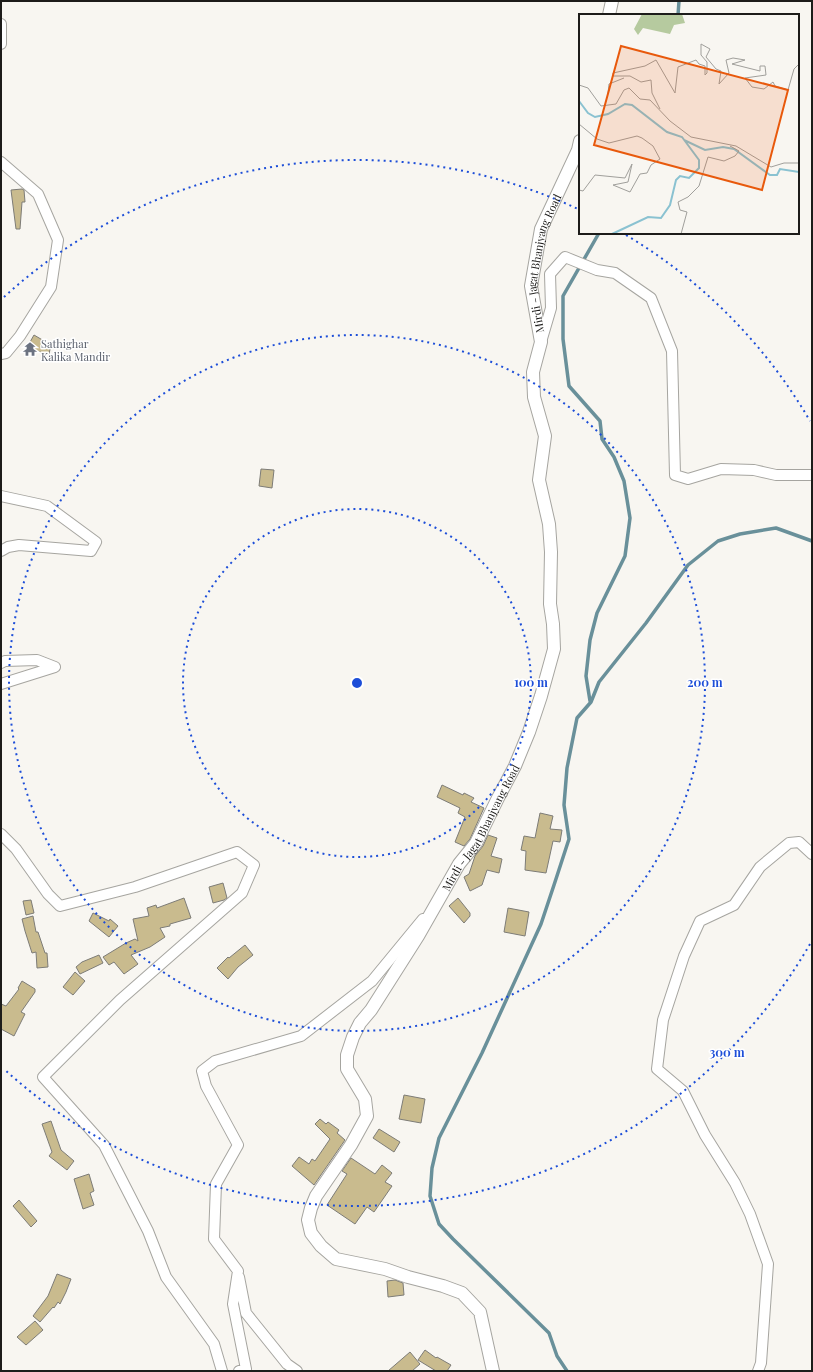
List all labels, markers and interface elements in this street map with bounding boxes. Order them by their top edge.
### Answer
inset map [579,14,799,234]
street label: Mirdi - Jagat Bhanjyang Road [523,191,564,334]
place label: Sathighar Kalika Mandir [41,336,110,364]
temple icon: Sathighar Kalika Mandir [22,341,38,357]
text: 100 m [514,674,548,690]
text: 200 m [687,674,723,690]
centre of rings [350,676,364,690]
street label: Mirdi - Jagat Bhanjyang Road [438,761,522,893]
text: 300 m [710,1044,745,1060]

